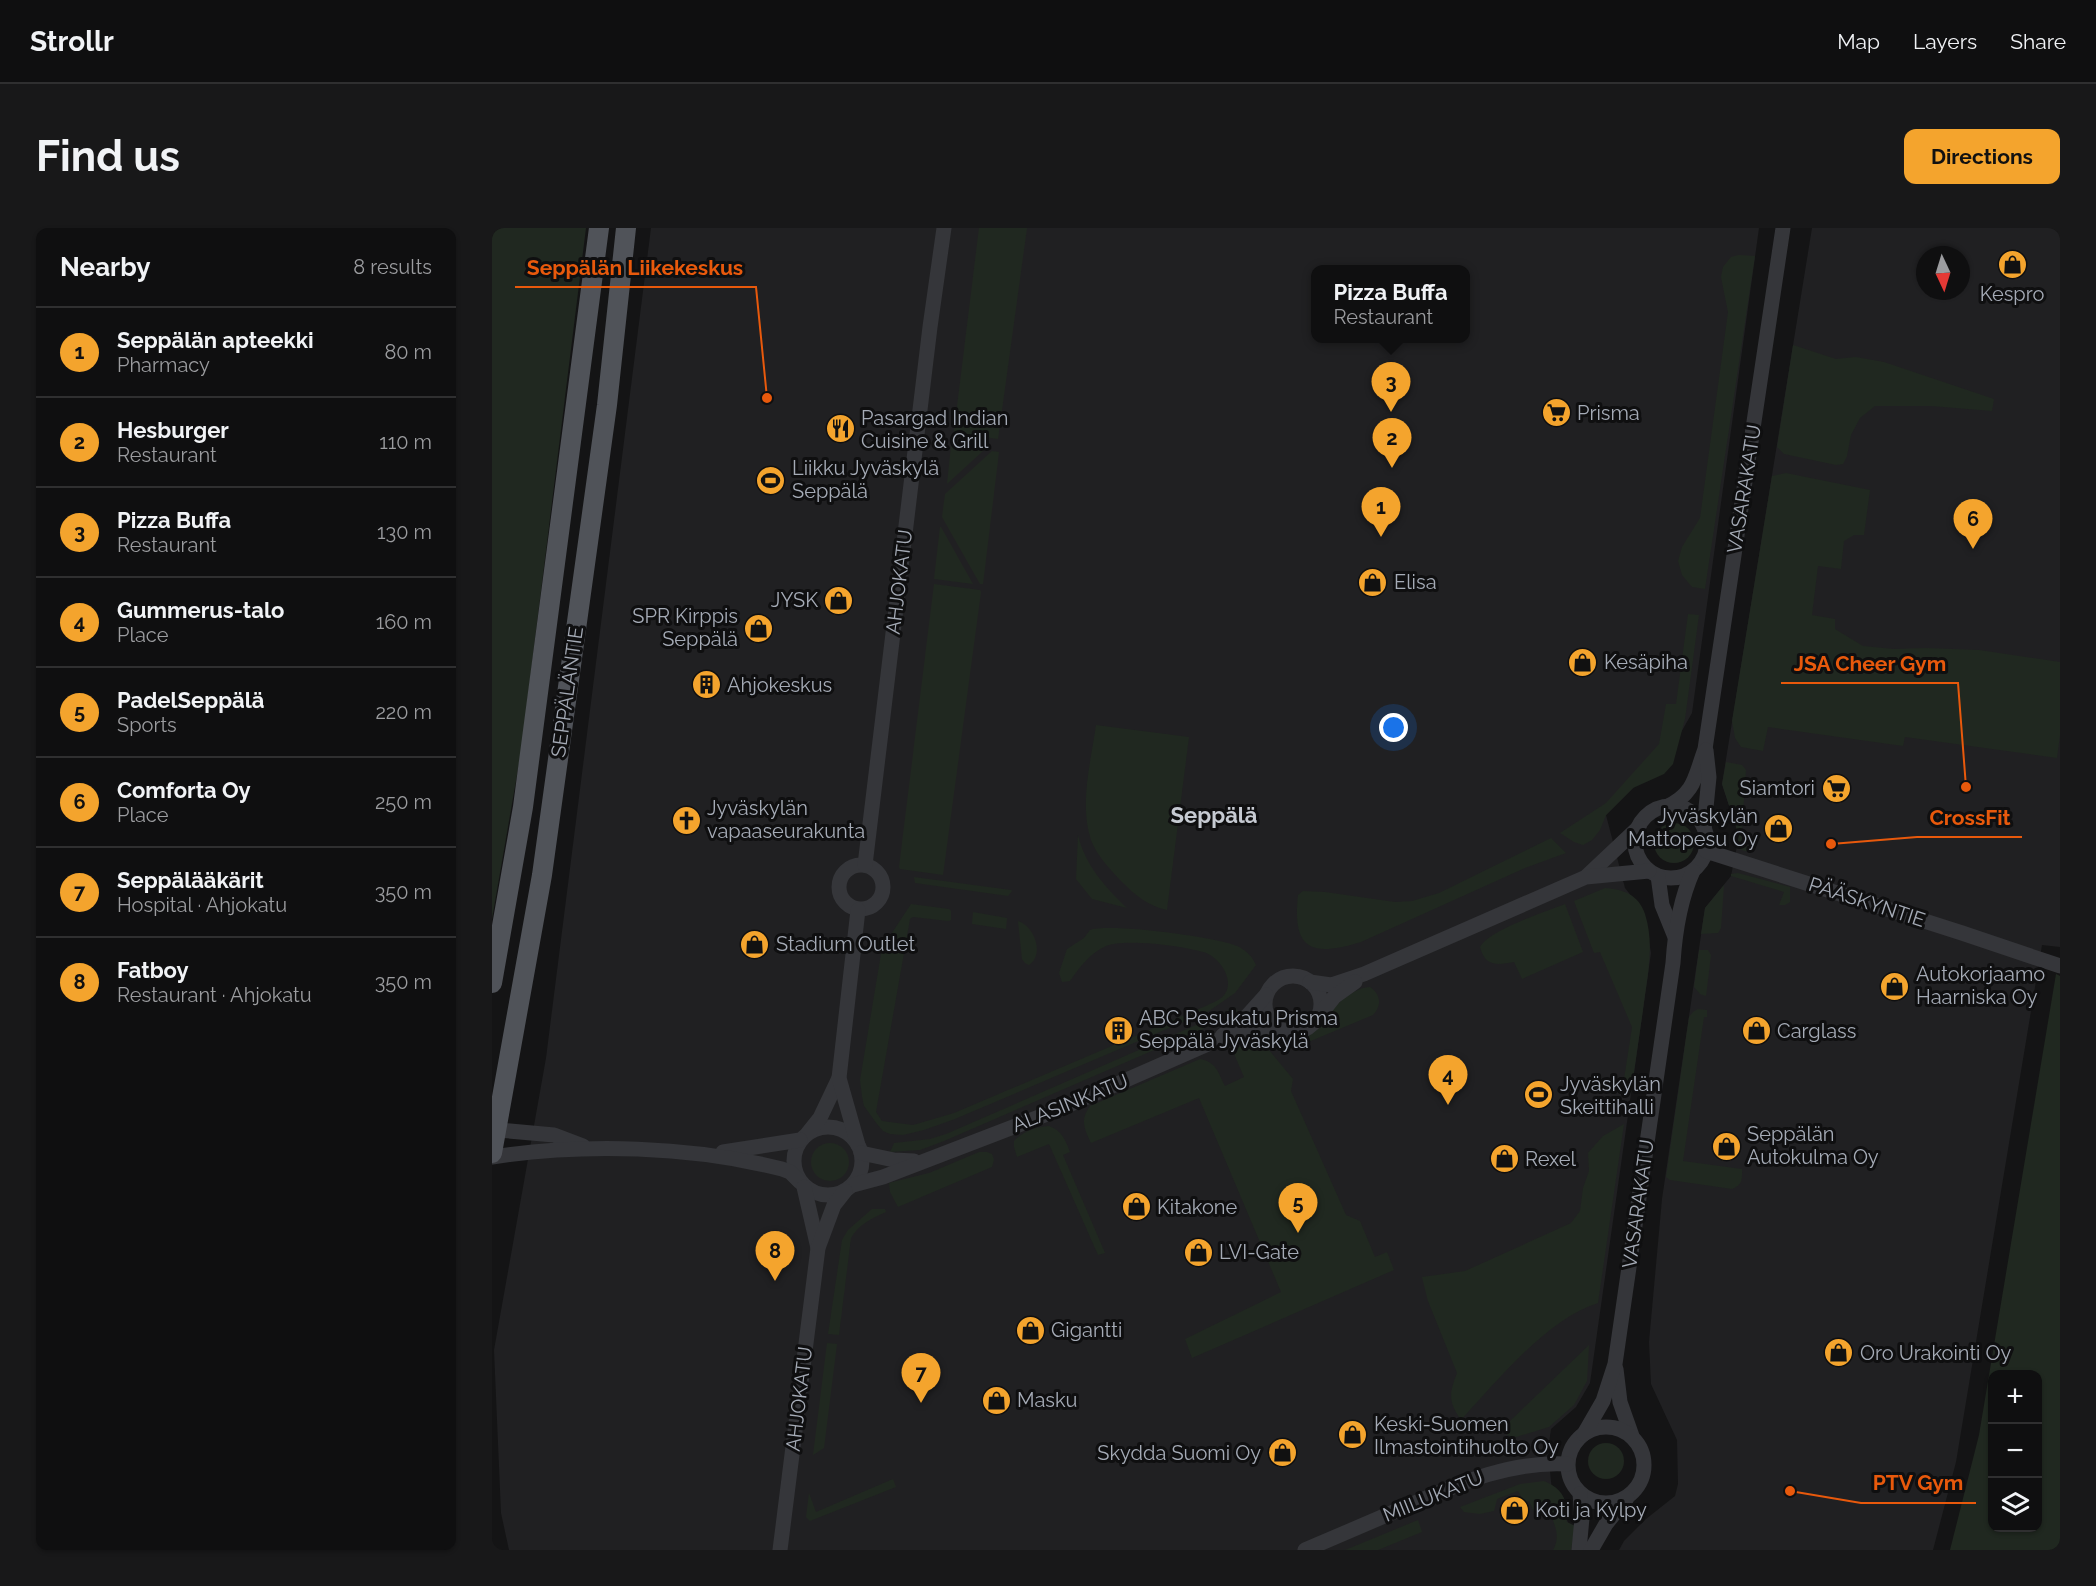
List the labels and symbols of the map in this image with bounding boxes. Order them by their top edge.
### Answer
north arrow [1916,246,1970,300]
callout: Seppälän Liikekeskus [515,248,756,287]
shop icon: Kespro [1996,248,2028,280]
text: Seppälän Liikekeskus [527,255,743,280]
place label: Kespro [1980,282,2044,306]
pin: 3 [1372,362,1410,412]
supermarket icon: Prisma [1540,397,1572,429]
place label: Prisma [1577,401,1640,425]
place label: Pasargad Indian Cuisine & Grill [861,406,1008,453]
restaurant icon: Pasargad Indian Cuisine & Grill [824,413,856,445]
pin: 2 [1372,418,1412,468]
street label: VASARAKATU [1722,423,1766,555]
place label: Liikku Jyväskylä Seppälä [792,456,939,503]
sports icon: Liikku Jyväskylä Seppälä [755,464,787,496]
pin: 1 [1362,488,1400,537]
pin: 6 [1954,500,1992,549]
street label: AHJOKATU [881,528,917,636]
shop icon: Elisa [1357,566,1389,598]
place label: Elisa [1394,570,1437,594]
shop icon: JYSK [823,584,855,616]
place label: JYSK [771,588,818,612]
place label: SPR Kirppis Seppälä [632,604,738,651]
shop icon: SPR Kirppis Seppälä [743,612,775,644]
street label: SEPPÄLÄNTIE [546,625,588,759]
callout: JSA Cheer Gym [1781,644,1958,683]
shop icon: Kesäpiha [1567,646,1599,678]
place label: Kesäpiha [1604,650,1688,674]
text: JSA Cheer Gym [1794,651,1946,676]
building icon: Ahjokeskus [690,669,722,701]
place label: Ahjokeskus [727,673,832,697]
your location [1379,713,1408,742]
supermarket icon: Siamtori [1820,772,1852,804]
place label: Siamtori [1740,776,1815,800]
place label: Jyväskylän vapaaseurakunta [707,796,865,843]
callout: CrossFit [1917,798,2022,837]
district label: Seppälä [1171,802,1257,828]
church icon: Jyväskylän vapaaseurakunta [670,804,702,836]
place label: Jyväskylän Mattopesu Oy [1628,804,1758,851]
text: CrossFit [1929,805,2011,830]
shop icon: Jyväskylän Mattopesu Oy [1763,812,1795,844]
street label: PÄÄSKYNTIE [1806,872,1928,932]
shop icon: Stadium Outlet [739,928,771,960]
place label: Stadium Outlet [776,932,915,956]
place label: Autokorjaamo Haarniska Oy [1916,962,2045,1009]
shop icon: Autokorjaamo Haarniska Oy [1879,970,1911,1002]
place label: ABC Pesukatu Prisma Seppälä Jyväskylä [1139,1006,1338,1053]
building icon: ABC Pesukatu Prisma Seppälä Jyväskylä [1102,1014,1134,1046]
shop icon: Carglass [1740,1015,1772,1047]
place label: Carglass [1777,1019,1856,1043]
pin: 4 [1428,1056,1468,1105]
street label: ALASINKATU [1008,1069,1132,1137]
place label: Jyväskylän Skeittihalli [1560,1072,1661,1119]
sports icon: Jyväskylän Skeittihalli [1523,1079,1555,1111]
place label: Seppälän Autokulma Oy [1747,1122,1879,1169]
shop icon: Seppälän Autokulma Oy [1710,1130,1742,1162]
street label: VASARAKATU [1617,1138,1659,1270]
shop icon: Rexel [1488,1143,1520,1175]
place label: Rexel [1525,1147,1576,1171]
pin: 5 [1278,1184,1318,1233]
shop icon: Kitakone [1120,1191,1152,1223]
place label: Kitakone [1157,1195,1237,1219]
pin: 8 [756,1232,794,1281]
shop icon: LVI-Gate [1182,1236,1214,1268]
place label: LVI-Gate [1219,1240,1299,1264]
shop icon: Gigantti [1014,1314,1046,1346]
place label: Gigantti [1051,1318,1122,1342]
shop icon: Oro Urakointi Oy [1823,1337,1855,1369]
place label: Oro Urakointi Oy [1860,1341,2012,1365]
street label: AHJOKATU [781,1345,817,1453]
pin: 7 [902,1354,940,1403]
shop icon: Masku [980,1384,1012,1416]
place label: Masku [1017,1388,1077,1412]
place label: Keski-Suomen Ilmastointihuolto Oy [1374,1412,1559,1459]
shop icon: Keski-Suomen Ilmastointihuolto Oy [1337,1419,1369,1451]
shop icon: Skydda Suomi Oy [1266,1437,1298,1469]
place label: Skydda Suomi Oy [1097,1441,1261,1465]
callout: PTV Gym [1861,1464,1976,1503]
street label: MIILUKATU [1379,1465,1487,1527]
text: PTV Gym [1873,1470,1963,1495]
shop icon: Koti ja Kylpy [1498,1494,1530,1526]
place label: Koti ja Kylpy [1535,1498,1647,1522]

